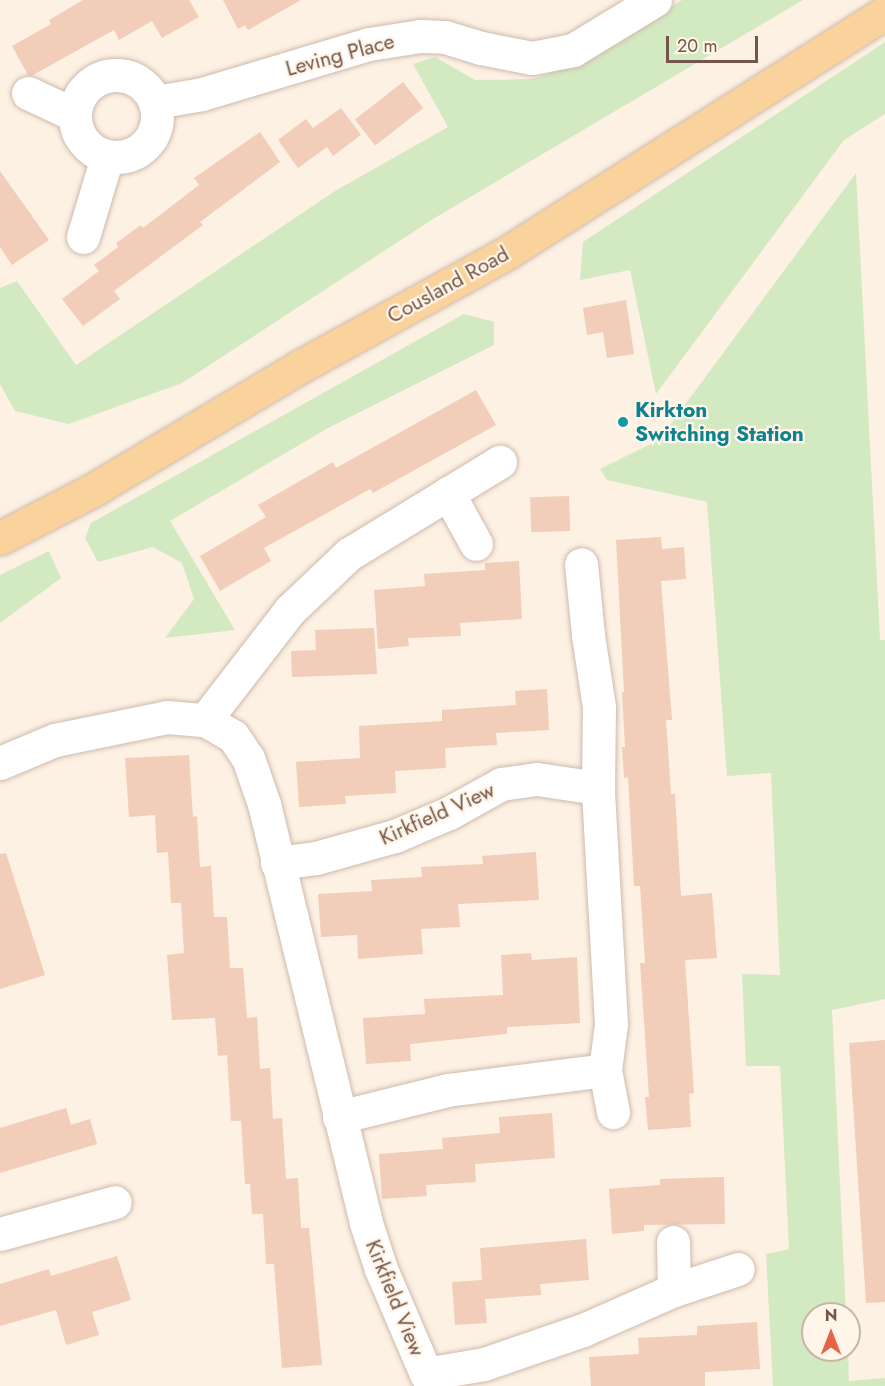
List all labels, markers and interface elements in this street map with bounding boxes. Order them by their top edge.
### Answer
scale bar [669,24,760,62]
street label: Leving Place [283,28,397,82]
text: 20 m [677,33,717,59]
street label: Cousland Road [383,241,513,329]
place label: Kirkton Switching Station [635,397,804,447]
marker: Kirkton Switching Station [616,415,630,429]
street label: Kirkfield View [376,777,498,851]
street label: Kirkfield View [360,1236,430,1360]
north arrow [801,1302,861,1362]
text: N [825,1304,837,1327]

